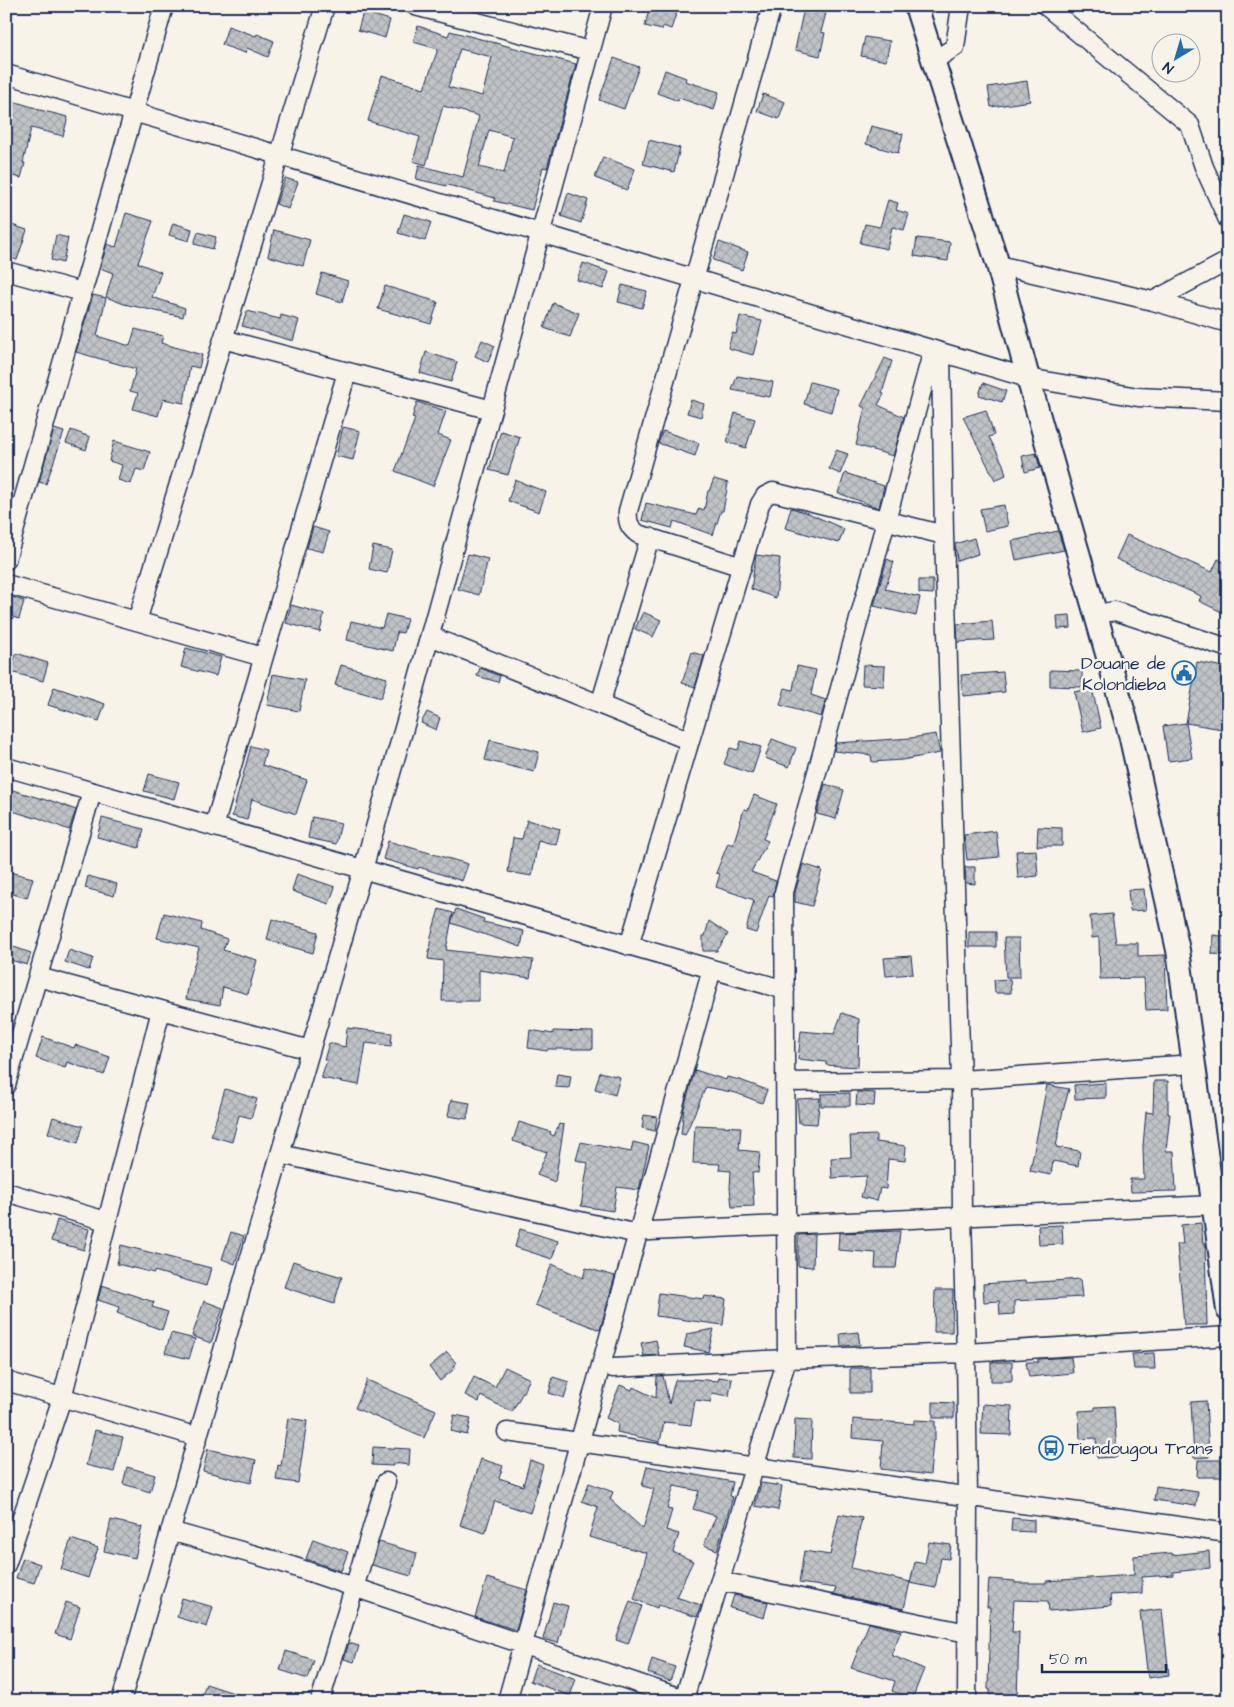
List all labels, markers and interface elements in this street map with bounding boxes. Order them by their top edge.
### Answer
north arrow [1152,32,1202,82]
text: N [1159,57,1178,78]
place label: Douane de Kolondieba [1081,651,1166,697]
public building icon: Douane de Kolondieba [1171,660,1197,686]
bus stop icon: Tiendougou Trans [1038,1435,1064,1461]
place label: Tiendougou Trans [1068,1436,1213,1462]
scale bar [1042,1642,1165,1674]
text: 50 m [1049,1649,1087,1670]

